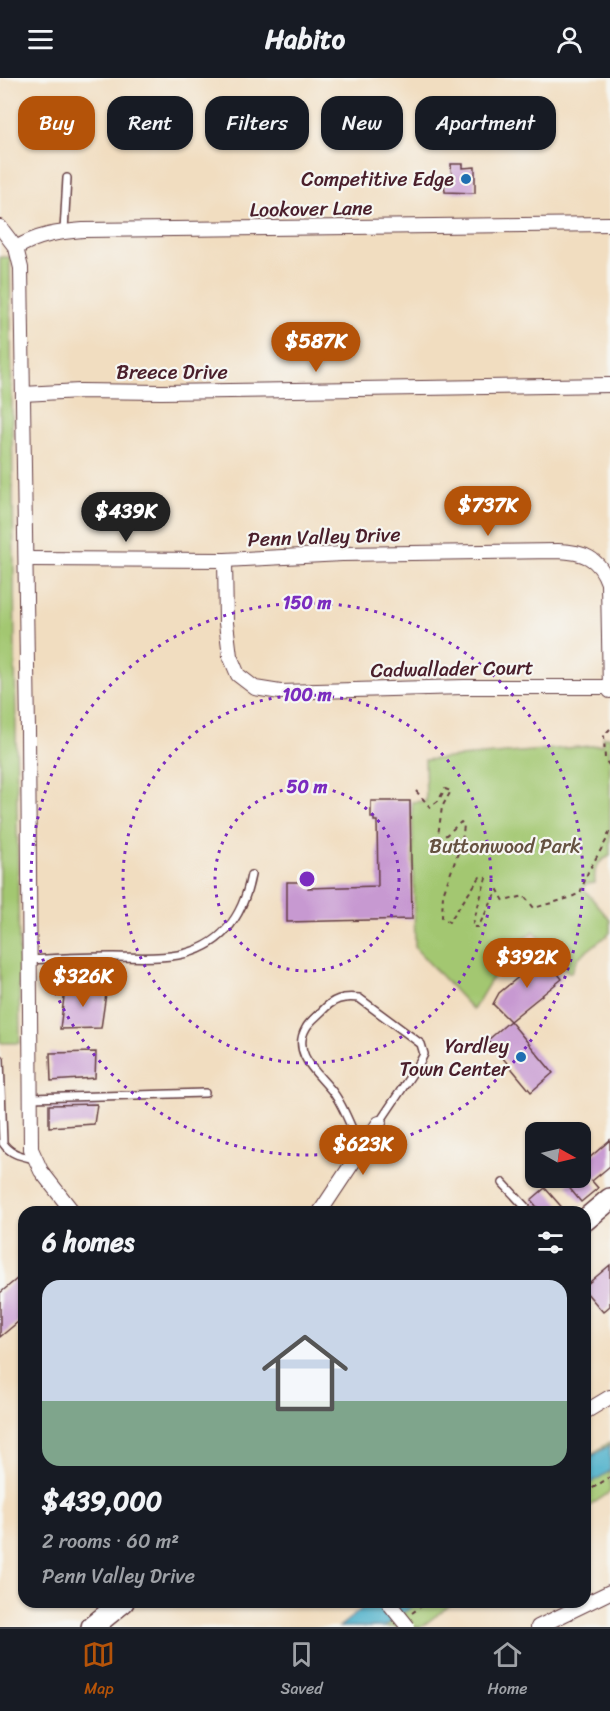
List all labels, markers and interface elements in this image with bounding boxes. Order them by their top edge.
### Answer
text: Habito [265,15,345,63]
icon: menu [24,23,57,56]
icon: person [553,23,586,56]
chip: Buy [18,96,95,150]
chip: Rent [107,96,193,150]
chip: Filters [205,96,309,150]
chip: New [321,96,403,150]
chip: Apartment [415,96,556,150]
place label: Competitive Edge [301,162,454,197]
marker: Competitive Edge [459,172,473,186]
street label: Lookover Lane [249,190,373,228]
pin: $587K [274,322,358,373]
text: $587K [285,324,347,359]
street label: Breece Drive [116,355,228,390]
pin: $737K [446,486,530,537]
text: $737K [458,488,518,523]
pin: $439K [84,492,168,543]
text: $439K [95,494,157,529]
street label: Penn Valley Drive [247,517,401,557]
text: 150 m [283,587,331,619]
street label: Cadwallader Court [370,650,534,688]
text: 100 m [283,679,332,711]
text: 50 m [287,771,328,803]
park label: Buttonwood Park [429,829,581,864]
centre of rings [297,869,317,889]
pin: $392K [485,938,569,989]
text: $392K [497,940,557,975]
pin: $326K [41,957,125,1008]
text: $326K [53,959,113,994]
place label: Yardley Town Center [400,1029,511,1087]
marker: Yardley Town Center [514,1050,528,1064]
north arrow [525,1122,591,1188]
map controls [525,1122,591,1188]
pin: $623K [321,1125,405,1176]
text: $623K [333,1127,393,1162]
text: 6 homes [42,1219,134,1265]
icon: filters [534,1226,567,1259]
icon: home [251,1319,359,1427]
text: $439,000 [42,1478,162,1524]
text: 2 rooms · 60 m² [42,1524,179,1559]
text: Penn Valley Drive [42,1559,195,1594]
tab: Map [82,1638,115,1703]
tab: Saved [280,1638,323,1703]
tab: Home [488,1638,528,1703]

